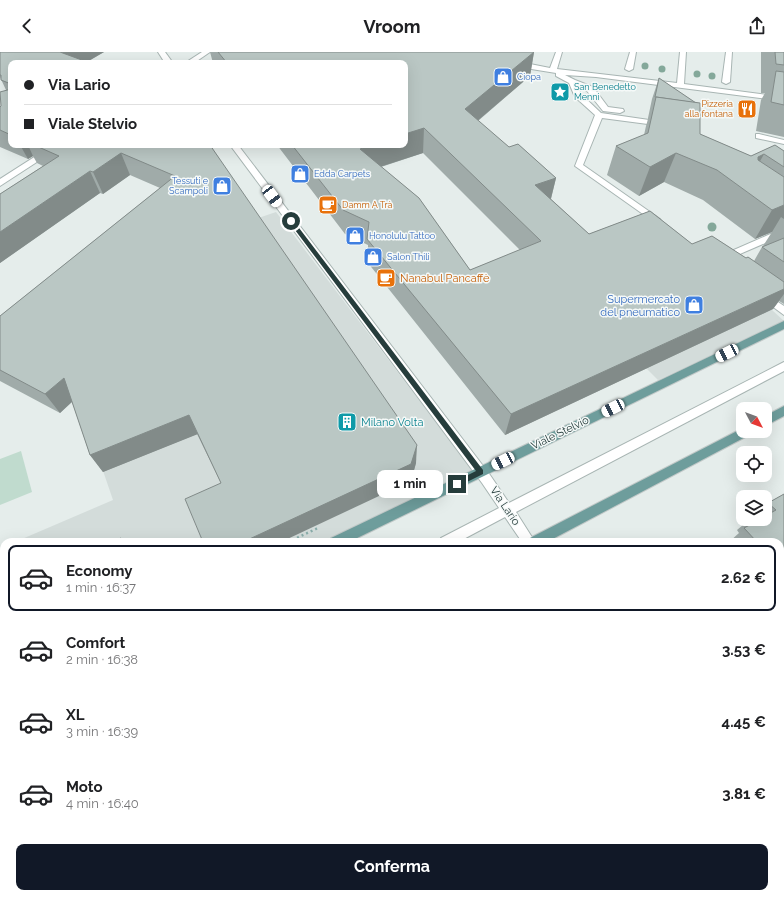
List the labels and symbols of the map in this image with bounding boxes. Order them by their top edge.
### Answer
shop icon: Ciopa [492,66,514,88]
place label: Ciopa [517,72,541,82]
place icon: San Benedetto Menni [549,81,571,103]
place label: San Benedetto Menni [574,82,636,102]
restaurant icon: Pizzeria alla fontana [736,98,758,120]
place label: Pizzeria alla fontana [685,99,733,119]
shop icon: Edda Carpets [289,163,311,185]
place label: Edda Carpets [314,169,371,179]
shop icon: Tessuti e Scampoli [211,175,233,197]
place label: Tessuti e Scampoli [169,176,209,196]
car [260,183,284,209]
cafe icon: Damm A Trà [317,194,339,216]
place label: Damm A Trà [342,200,393,210]
route start [282,212,300,230]
shop icon: Honolulu Tattoo [344,225,366,247]
place label: Honolulu Tattoo [369,231,435,241]
shop icon: Salon Thili [362,246,384,268]
place label: Salon Thili [387,252,430,262]
cafe icon: Nanabul Pancaffè [375,267,397,289]
place label: Nanabul Pancaffè [400,272,490,285]
place label: Supermercato del pneumatico [600,293,680,319]
shop icon: Supermercato del pneumatico [683,294,705,316]
car [714,342,740,364]
car [600,397,626,419]
north arrow [736,402,772,438]
building icon: Milano Volta [336,411,358,433]
street label: Viale Stelvio [529,413,591,453]
place label: Milano Volta [361,416,423,429]
car [490,450,516,472]
callout: 1 min [377,470,443,498]
route end [448,475,466,493]
street label: Via Lario [487,484,523,528]

